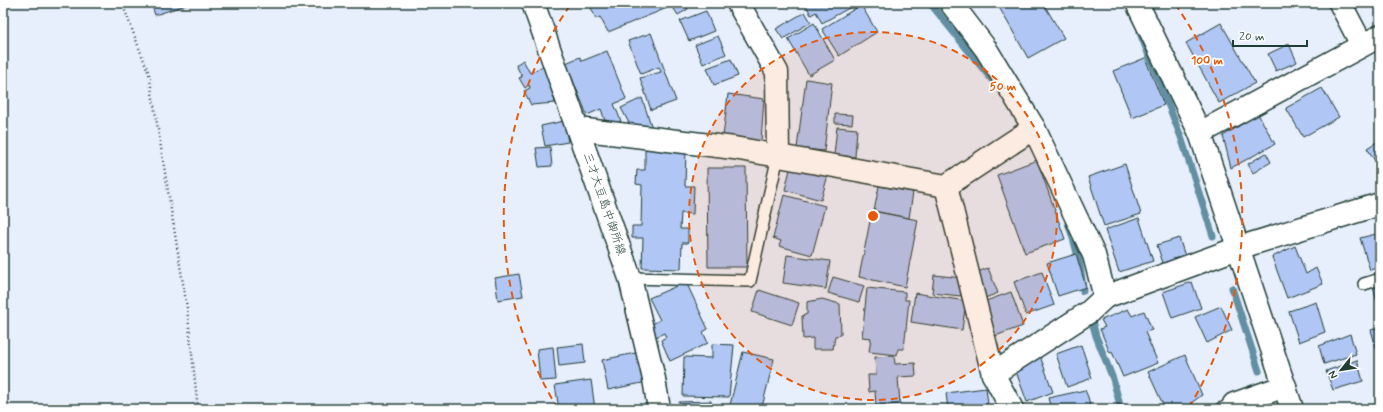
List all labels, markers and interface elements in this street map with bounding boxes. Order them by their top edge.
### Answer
scale bar [1233,22,1307,48]
text: 20 m [1239,29,1265,45]
text: 100 m [1191,53,1224,69]
text: 50 m [990,79,1017,95]
street label: 三才大豆島中御所線 [579,150,629,258]
centre of rings [866,209,880,223]
north arrow [1321,350,1361,390]
text: N [1325,368,1341,381]

